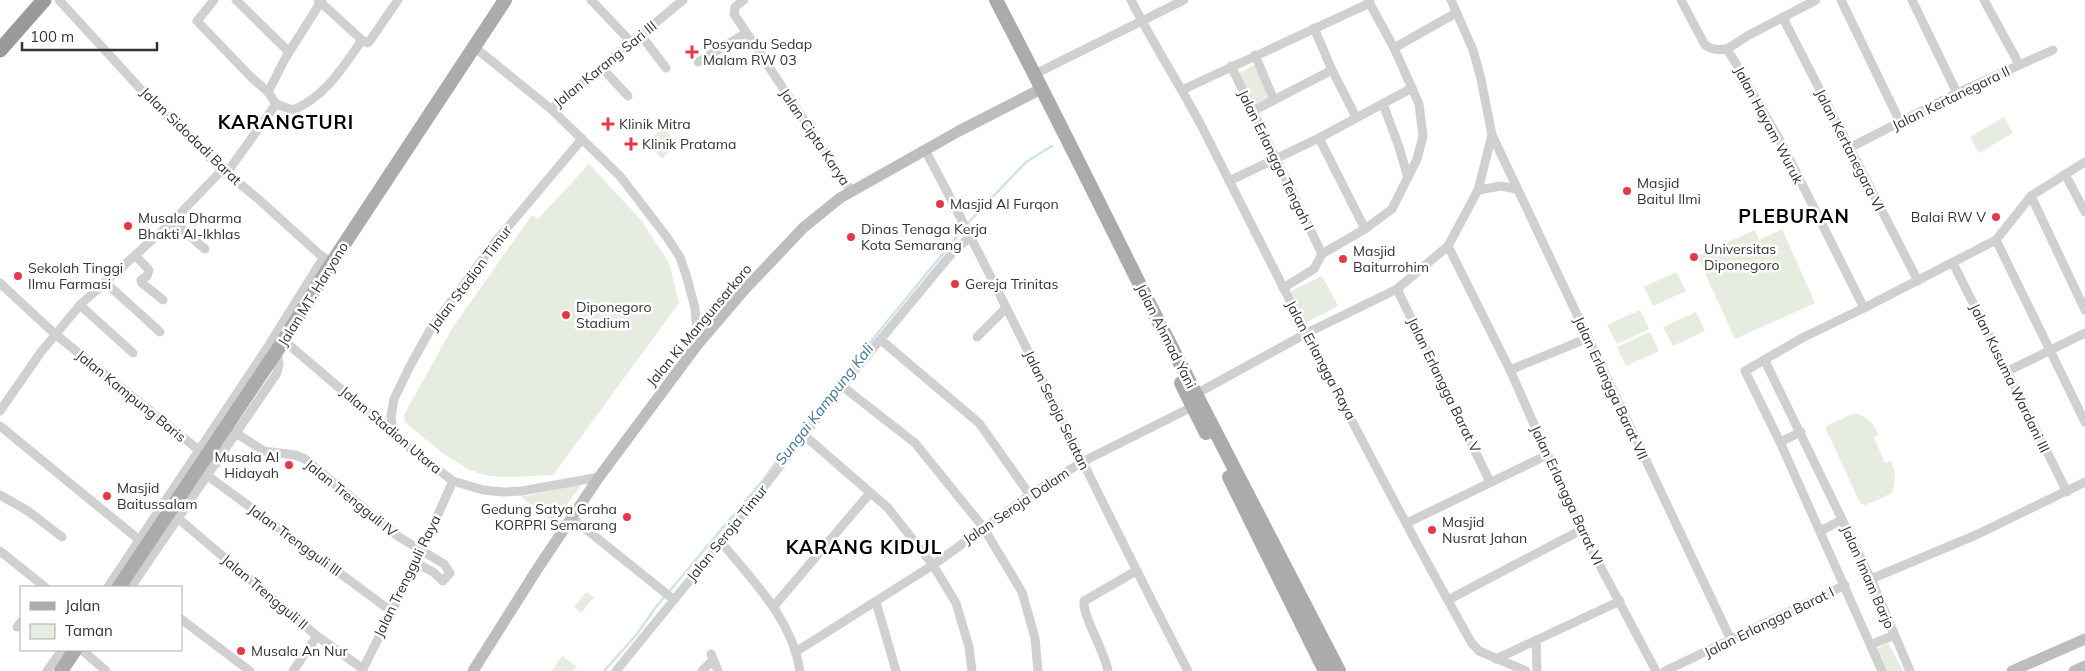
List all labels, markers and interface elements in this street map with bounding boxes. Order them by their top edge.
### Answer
street label: Jalan Karang Sari III [550,17,660,111]
scale bar [22,20,158,52]
text: 100 m [30,27,74,46]
place label: Posyandu Sedap Malam RW 03 [703,35,812,69]
marker: Posyandu Sedap Malam RW 03 [685,45,699,59]
street label: Jalan Kertanegara II [1889,62,2013,134]
street label: Jalan Hayam Wuruk [1730,63,1808,188]
street label: Jalan Sidodadi Barat [137,83,245,189]
street label: Jalan Cipta Karya [776,85,854,189]
street label: Jalan Kertanegara VI [1811,86,1889,214]
street label: Jalan Erlangga Tengah I [1234,87,1318,233]
district label: KARANGTURI [218,110,354,134]
place label: Klinik Mitra [619,115,691,133]
marker: Klinik Mitra [601,117,615,131]
place label: Klinik Pratama [642,135,736,153]
marker: Klinik Pratama [624,137,638,151]
place label: Masjid Baitul Ilmi [1637,174,1701,208]
marker: Masjid Baitul Ilmi [1621,185,1633,197]
place label: Masjid Al Furqon [950,195,1059,213]
marker: Masjid Al Furqon [934,198,946,210]
district label: PLEBURAN [1738,204,1850,228]
place label: Balai RW V [1911,208,1986,226]
place label: Musala Dharma Bhakti Al-Ikhlas [138,209,242,243]
marker: Balai RW V [1990,211,2002,223]
marker: Musala Dharma Bhakti Al-Ikhlas [122,220,134,232]
place label: Dinas Tenaga Kerja Kota Semarang [861,220,987,254]
street label: Jalan Stadion Timur [424,221,516,334]
marker: Dinas Tenaga Kerja Kota Semarang [845,231,857,243]
street label: Jalan MT. Haryono [274,239,352,349]
place label: Universitas Diponegoro [1704,240,1779,274]
place label: Masjid Baiturrohim [1353,242,1429,276]
marker: Universitas Diponegoro [1688,251,1700,263]
marker: Masjid Baiturrohim [1337,253,1349,265]
place label: Sekolah Tinggi Ilmu Farmasi [28,259,123,293]
street label: Jalan Ki Mangunsarkoro [643,260,755,390]
marker: Sekolah Tinggi Ilmu Farmasi [12,270,24,282]
place label: Gereja Trinitas [965,275,1058,293]
marker: Gereja Trinitas [949,278,961,290]
street label: Jalan Ahmad Yani [1132,281,1200,391]
street label: Jalan Erlangga Raya [1282,297,1360,423]
place label: Diponegoro Stadium [576,298,651,332]
street label: Jalan Kusuma Wardani III [1966,300,2054,456]
marker: Diponegoro Stadium [560,309,572,321]
street label: Jalan Erlangga Barat V [1403,314,1485,456]
street label: Jalan Erlangga Barat VII [1570,314,1652,462]
water label: Sungai Kampung Kali [771,339,878,469]
street label: Jalan Kampung Baris [72,346,190,446]
street label: Jalan Seroja Selatan [1020,347,1094,473]
street label: Jalan Stadion Utara [337,382,445,478]
street label: Jalan Erlangga Barat VI [1527,422,1607,568]
place label: Musala Al Hidayah [215,448,279,482]
street label: Jalan Trengguli IV [301,455,401,541]
marker: Musala Al Hidayah [283,459,295,471]
street label: Jalan Seroja Dalam [959,464,1073,548]
place label: Masjid Baitussalam [117,479,198,513]
street label: Jalan Seroja Timur [683,481,772,585]
marker: Masjid Baitussalam [101,490,113,502]
street label: Jalan Trengguli III [245,500,345,580]
place label: Gedung Satya Graha KORPRI Semarang [481,500,617,534]
marker: Gedung Satya Graha KORPRI Semarang [621,511,633,523]
street label: Jalan Trengguli Raya [370,512,444,640]
place label: Masjid Nusrat Jahan [1442,513,1527,547]
street label: Jalan Imam Barjo [1837,523,1899,631]
marker: Masjid Nusrat Jahan [1426,524,1438,536]
district label: KARANG KIDUL [786,535,942,559]
street label: Jalan Trengguli II [218,551,312,633]
street label: Jalan Erlangga Barat I [1701,583,1837,661]
legend [20,586,182,651]
text: Jalan [65,596,100,615]
text: Taman [65,621,113,640]
place label: Musala An Nur [251,642,349,660]
marker: Musala An Nur [235,645,247,657]

